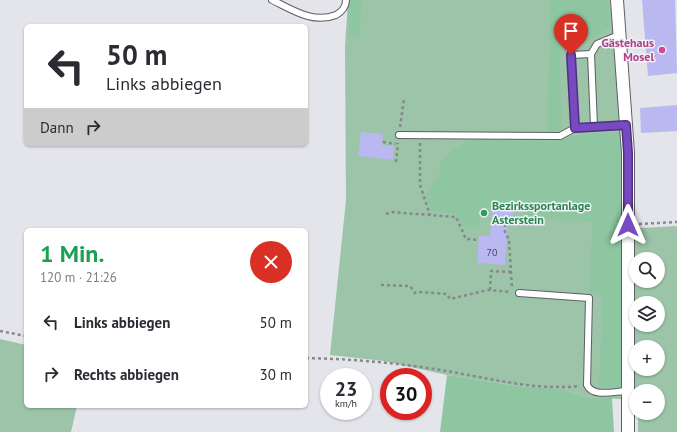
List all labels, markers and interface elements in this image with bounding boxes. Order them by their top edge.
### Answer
pin [554,14,588,55]
icon: arrive [560,20,582,42]
place label: Gästehaus Mosel [601,35,654,64]
text: 50 m [106,36,167,73]
icon: left [40,40,92,92]
marker: Gästehaus Mosel [657,45,667,55]
text: Links abbiegen [106,72,222,95]
icon: right [82,116,104,138]
text: Dann [40,118,74,137]
place label: Bezirkssportanlage Asterstein [492,198,590,227]
position arrow [607,204,649,246]
marker: Bezirkssportanlage Asterstein [479,208,489,218]
text: 1 Min. [40,238,104,269]
button: close [250,241,292,283]
house number: 70 [487,246,498,259]
map controls [629,252,665,420]
button: search [629,252,665,288]
text: 120 m · 21:26 [40,269,117,286]
button: layers [629,296,665,332]
icon: left [40,311,62,333]
text: Links abbiegen [74,313,170,332]
text: 50 m [259,313,292,332]
button: + [629,340,665,376]
icon: right [40,363,62,385]
text: Rechts abbiegen [74,365,179,384]
text: 30 m [259,365,292,384]
speed limit sign: 30 [380,368,432,420]
text: 23 [335,376,357,402]
button: − [629,384,665,420]
text: km/h [335,397,357,410]

